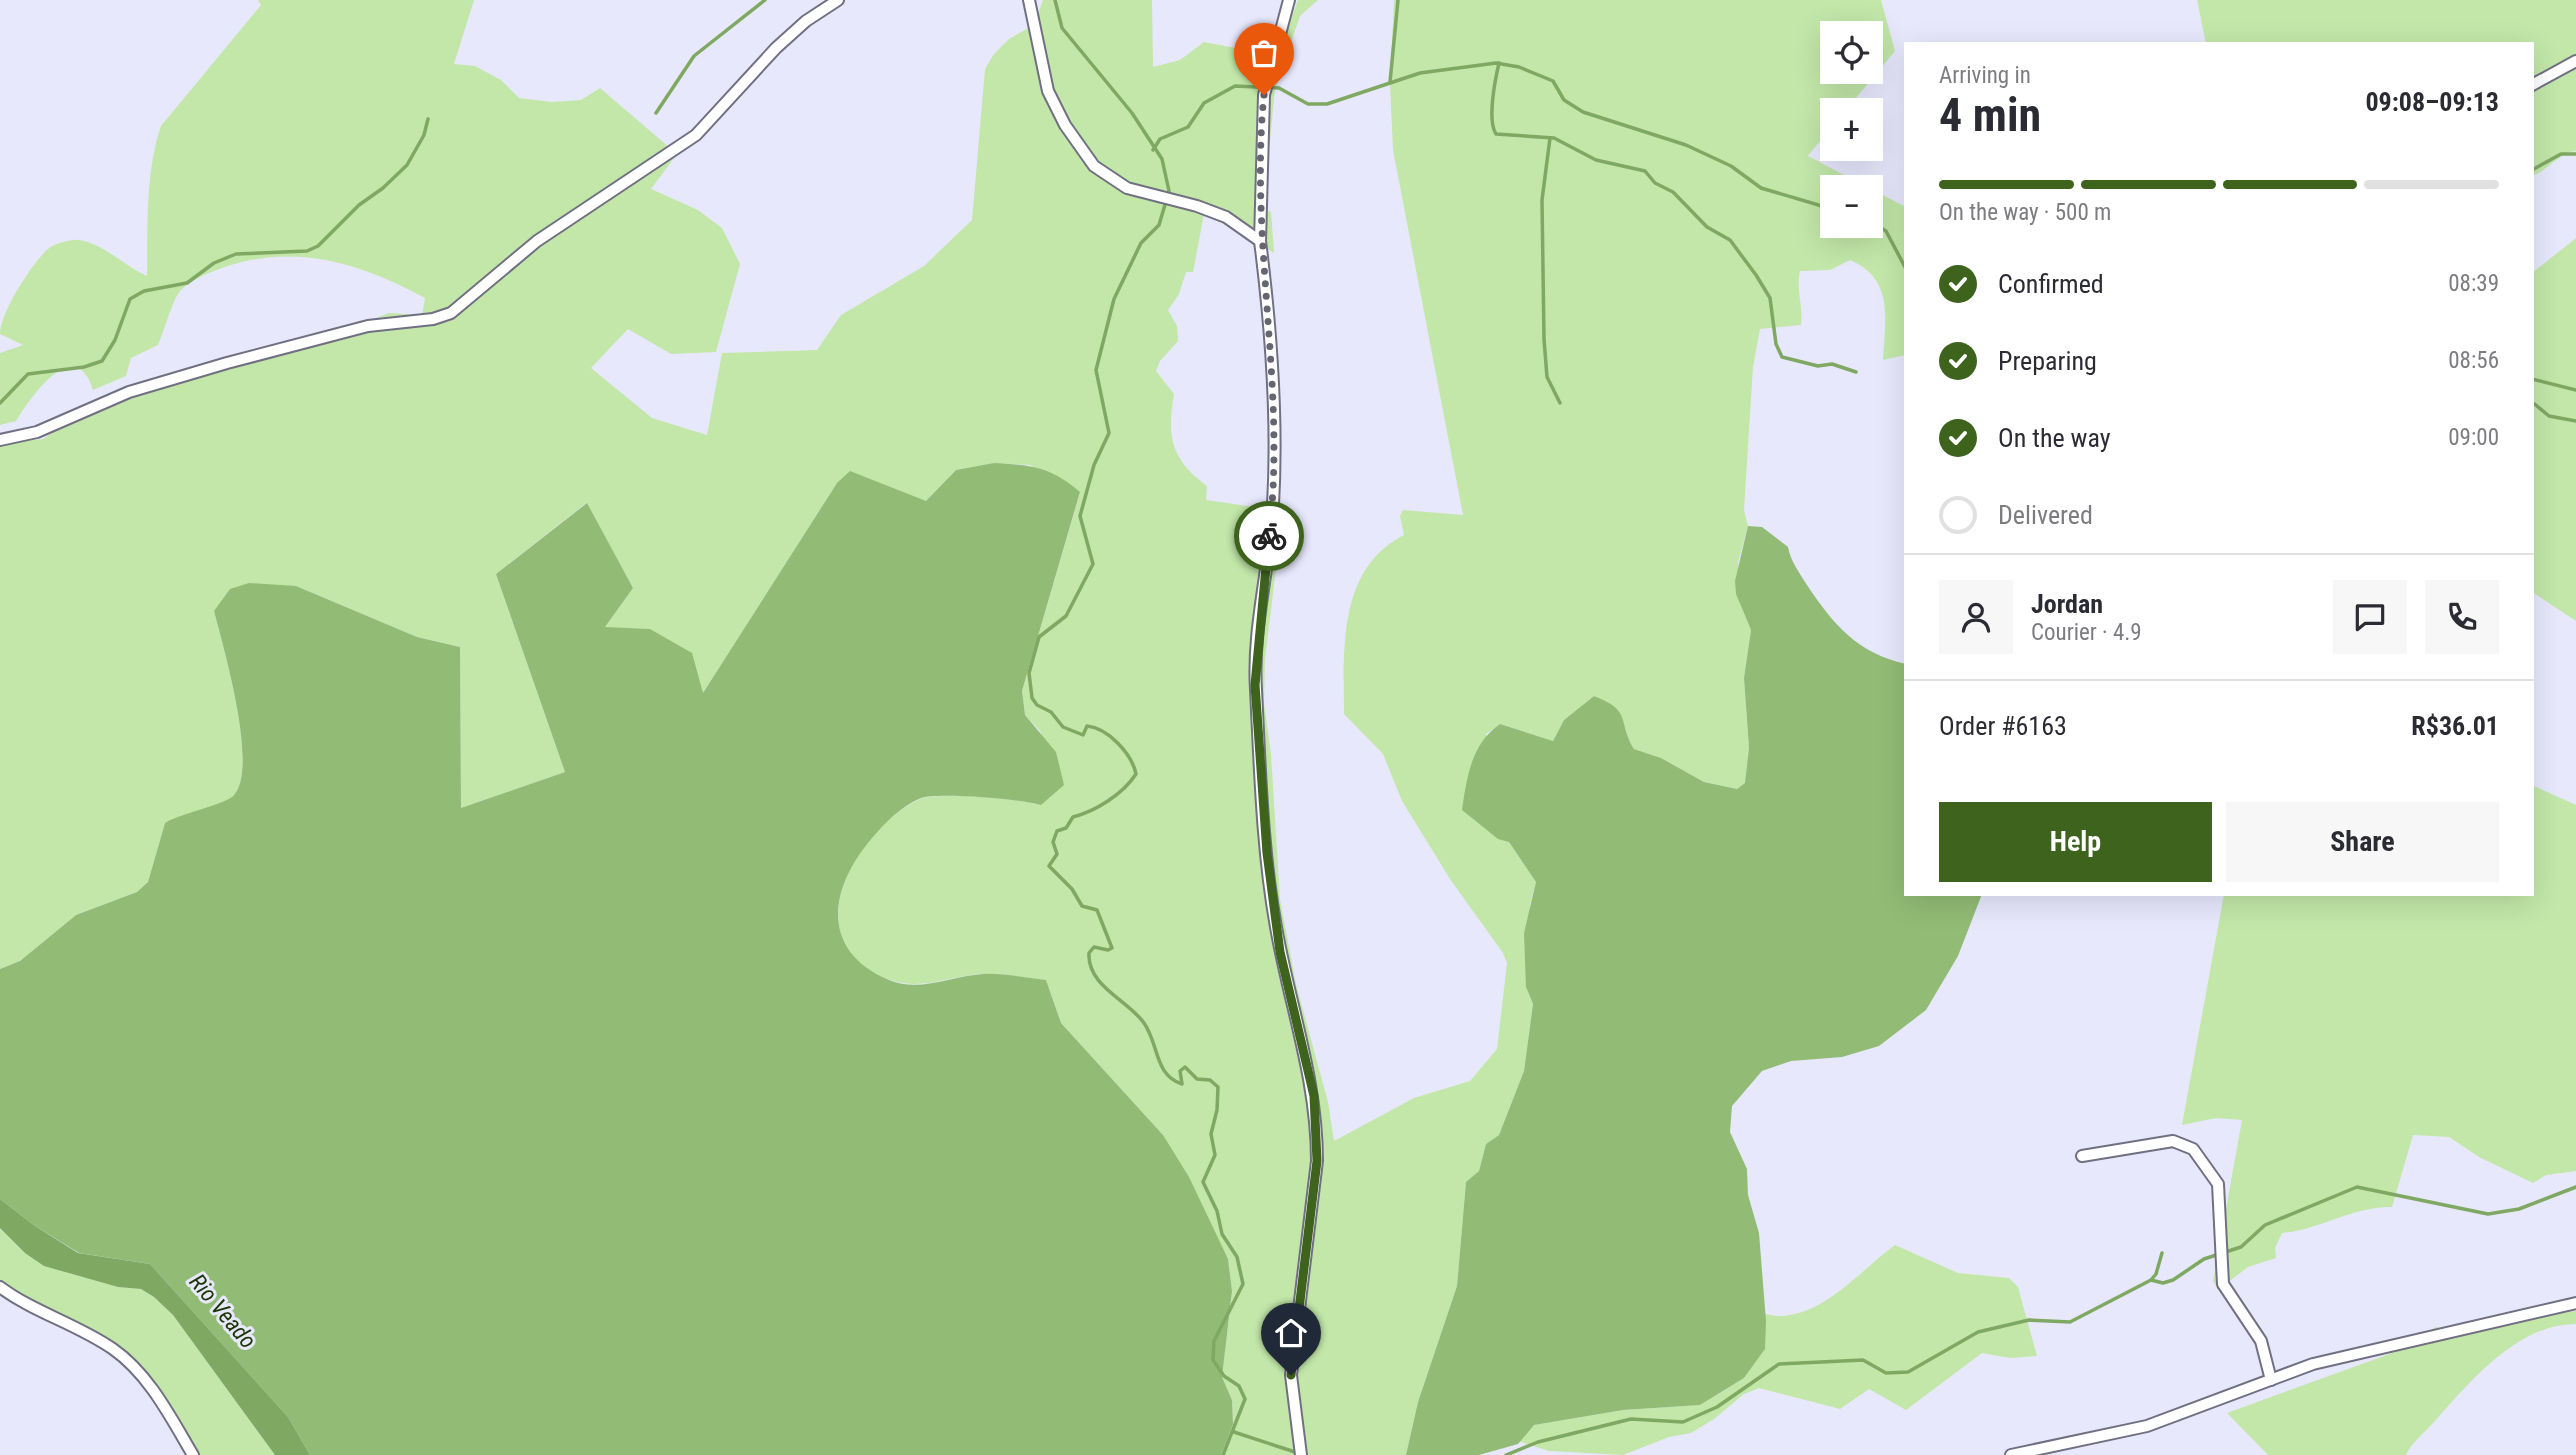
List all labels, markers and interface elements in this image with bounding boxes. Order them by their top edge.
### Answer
map controls [1820,21,1883,238]
button: locate [1820,21,1883,84]
pin [1234,23,1294,95]
icon: bag [1245,34,1283,72]
text: Arriving in [1939,62,2031,89]
text: 09:08–09:13 [2365,87,2499,117]
text: 4 min [1939,88,2041,142]
button: + [1820,98,1883,161]
button: − [1820,175,1883,238]
text: On the way · 500 m [1939,199,2111,226]
icon: check [1939,265,1977,303]
text: Confirmed [1998,269,2104,299]
text: 08:39 [2448,270,2499,297]
icon: check [1939,342,1977,380]
text: Preparing [1998,346,2097,376]
text: 08:56 [2448,347,2499,374]
icon: check [1939,419,1977,457]
text: On the way [1998,423,2111,453]
text: 09:00 [2448,424,2499,451]
text: Delivered [1998,500,2093,530]
courier [1234,501,1304,571]
icon: bike [1250,517,1288,555]
button: person [1939,580,2013,654]
button: chat [2333,580,2407,654]
button: phone [2425,580,2499,654]
text: Jordan [2031,589,2103,619]
text: Courier · 4.9 [2031,619,2142,646]
text: Order #6163 [1939,711,2067,741]
text: R$36.01 [2411,711,2499,741]
button: Help [1939,802,2212,882]
button: Share [2226,802,2499,882]
water label: Rio Veado [184,1269,262,1354]
pin [1261,1303,1321,1375]
icon: home [1272,1314,1310,1352]

